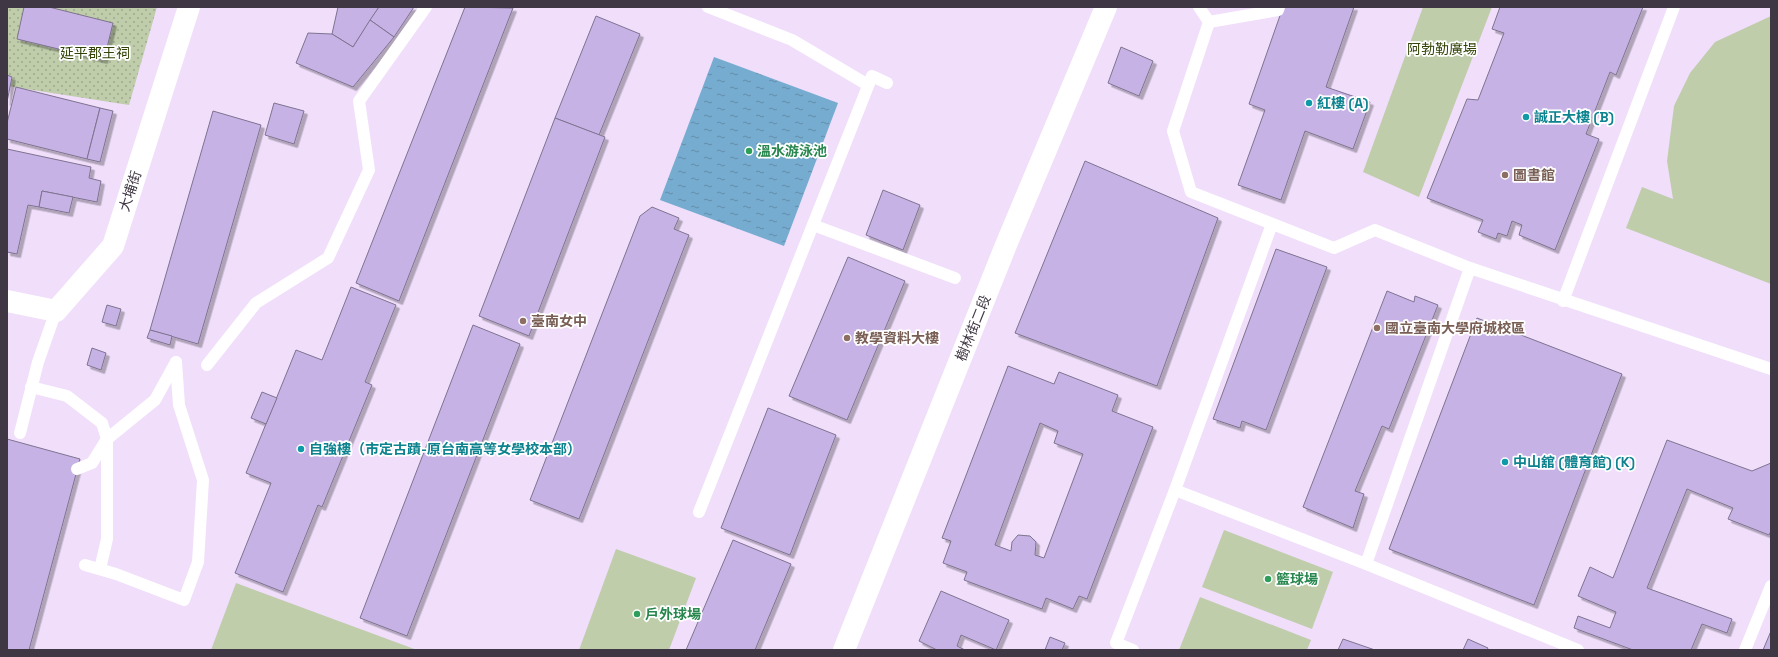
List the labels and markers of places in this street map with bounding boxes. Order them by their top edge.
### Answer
place label: 紅樓 (A) [1317,94,1368,112]
marker: 紅樓 (A) [1304,98,1314,108]
place label: 誠正大樓 (B) [1534,108,1614,126]
marker: 誠正大樓 (B) [1521,112,1531,122]
place label: 溫水游泳池 [757,142,827,160]
marker: 溫水游泳池 [744,146,754,156]
place label: 圖書館 [1513,166,1555,184]
marker: 圖書館 [1500,170,1510,180]
place label: 臺南女中 [531,312,587,330]
marker: 臺南女中 [518,316,528,326]
place label: 國立臺南大學府城校區 [1385,319,1525,337]
marker: 國立臺南大學府城校區 [1372,323,1382,333]
place label: 教學資料大樓 [855,329,939,347]
marker: 教學資料大樓 [842,333,852,343]
place label: 自強樓（市定古蹟-原台南高等女學校本部） [309,440,581,458]
marker: 自強樓（市定古蹟-原台南高等女學校本部） [296,444,306,454]
place label: 中山舘 (體育館) (K) [1513,453,1635,471]
marker: 中山舘 (體育館) (K) [1500,457,1510,467]
place label: 籃球場 [1276,570,1318,588]
marker: 籃球場 [1263,574,1273,584]
place label: 戶外球場 [645,605,701,623]
marker: 戶外球場 [632,609,642,619]

